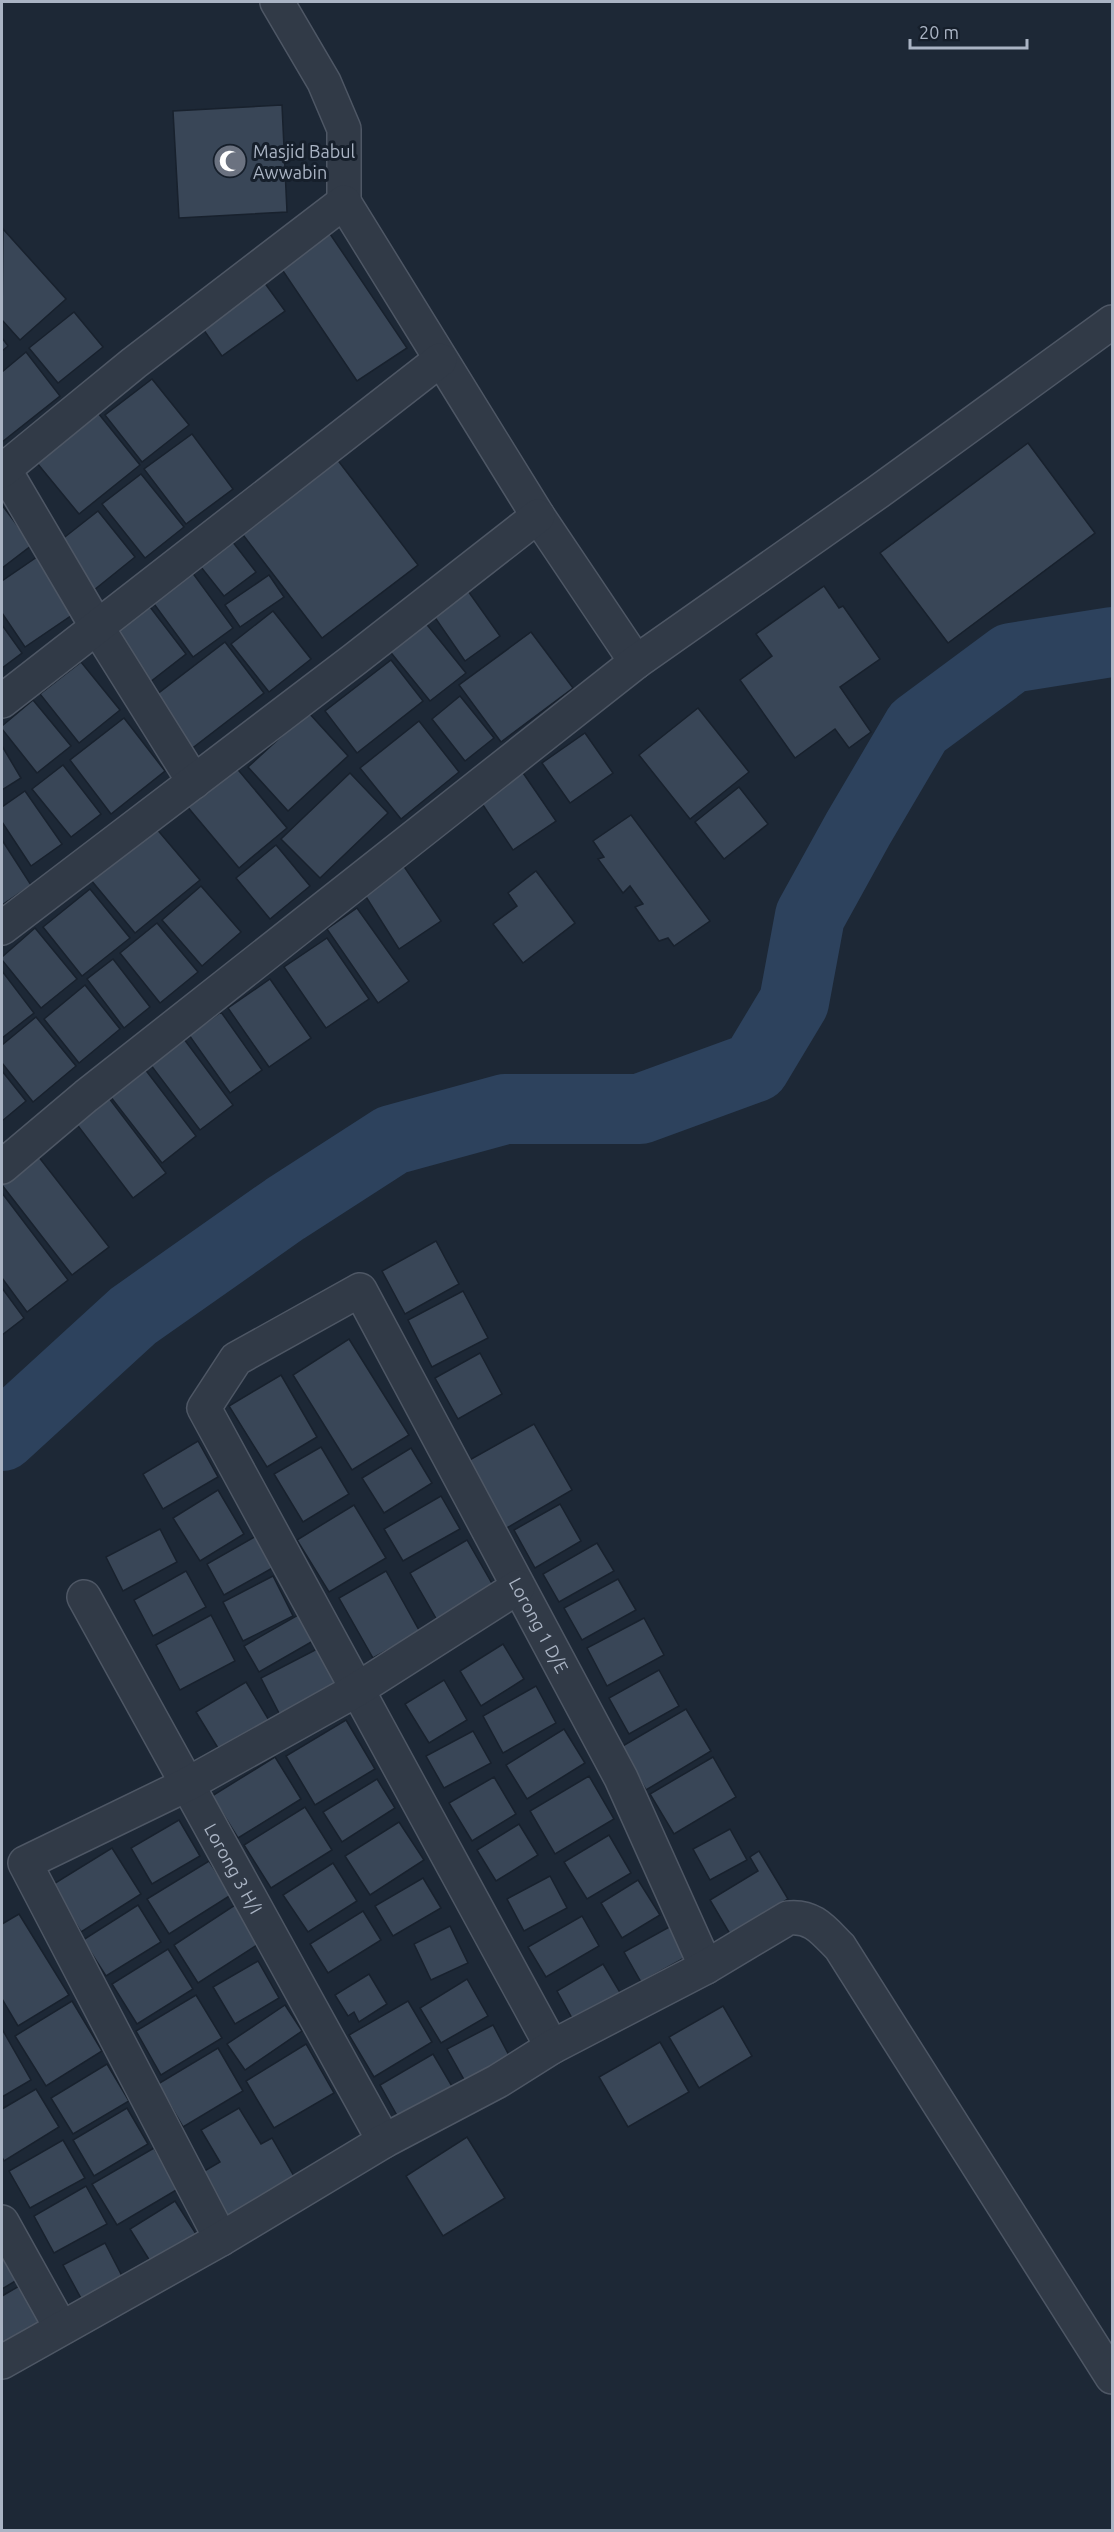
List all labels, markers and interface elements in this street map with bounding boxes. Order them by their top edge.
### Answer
scale bar [910,12,1027,50]
text: 20 m [919,22,959,42]
place label: Masjid Babul Awwabin [253,141,356,182]
mosque icon: Masjid Babul Awwabin [212,143,248,179]
street label: Lorong 1 D/E [506,1574,573,1676]
street label: Lorong 3 H/I [201,1820,267,1917]

